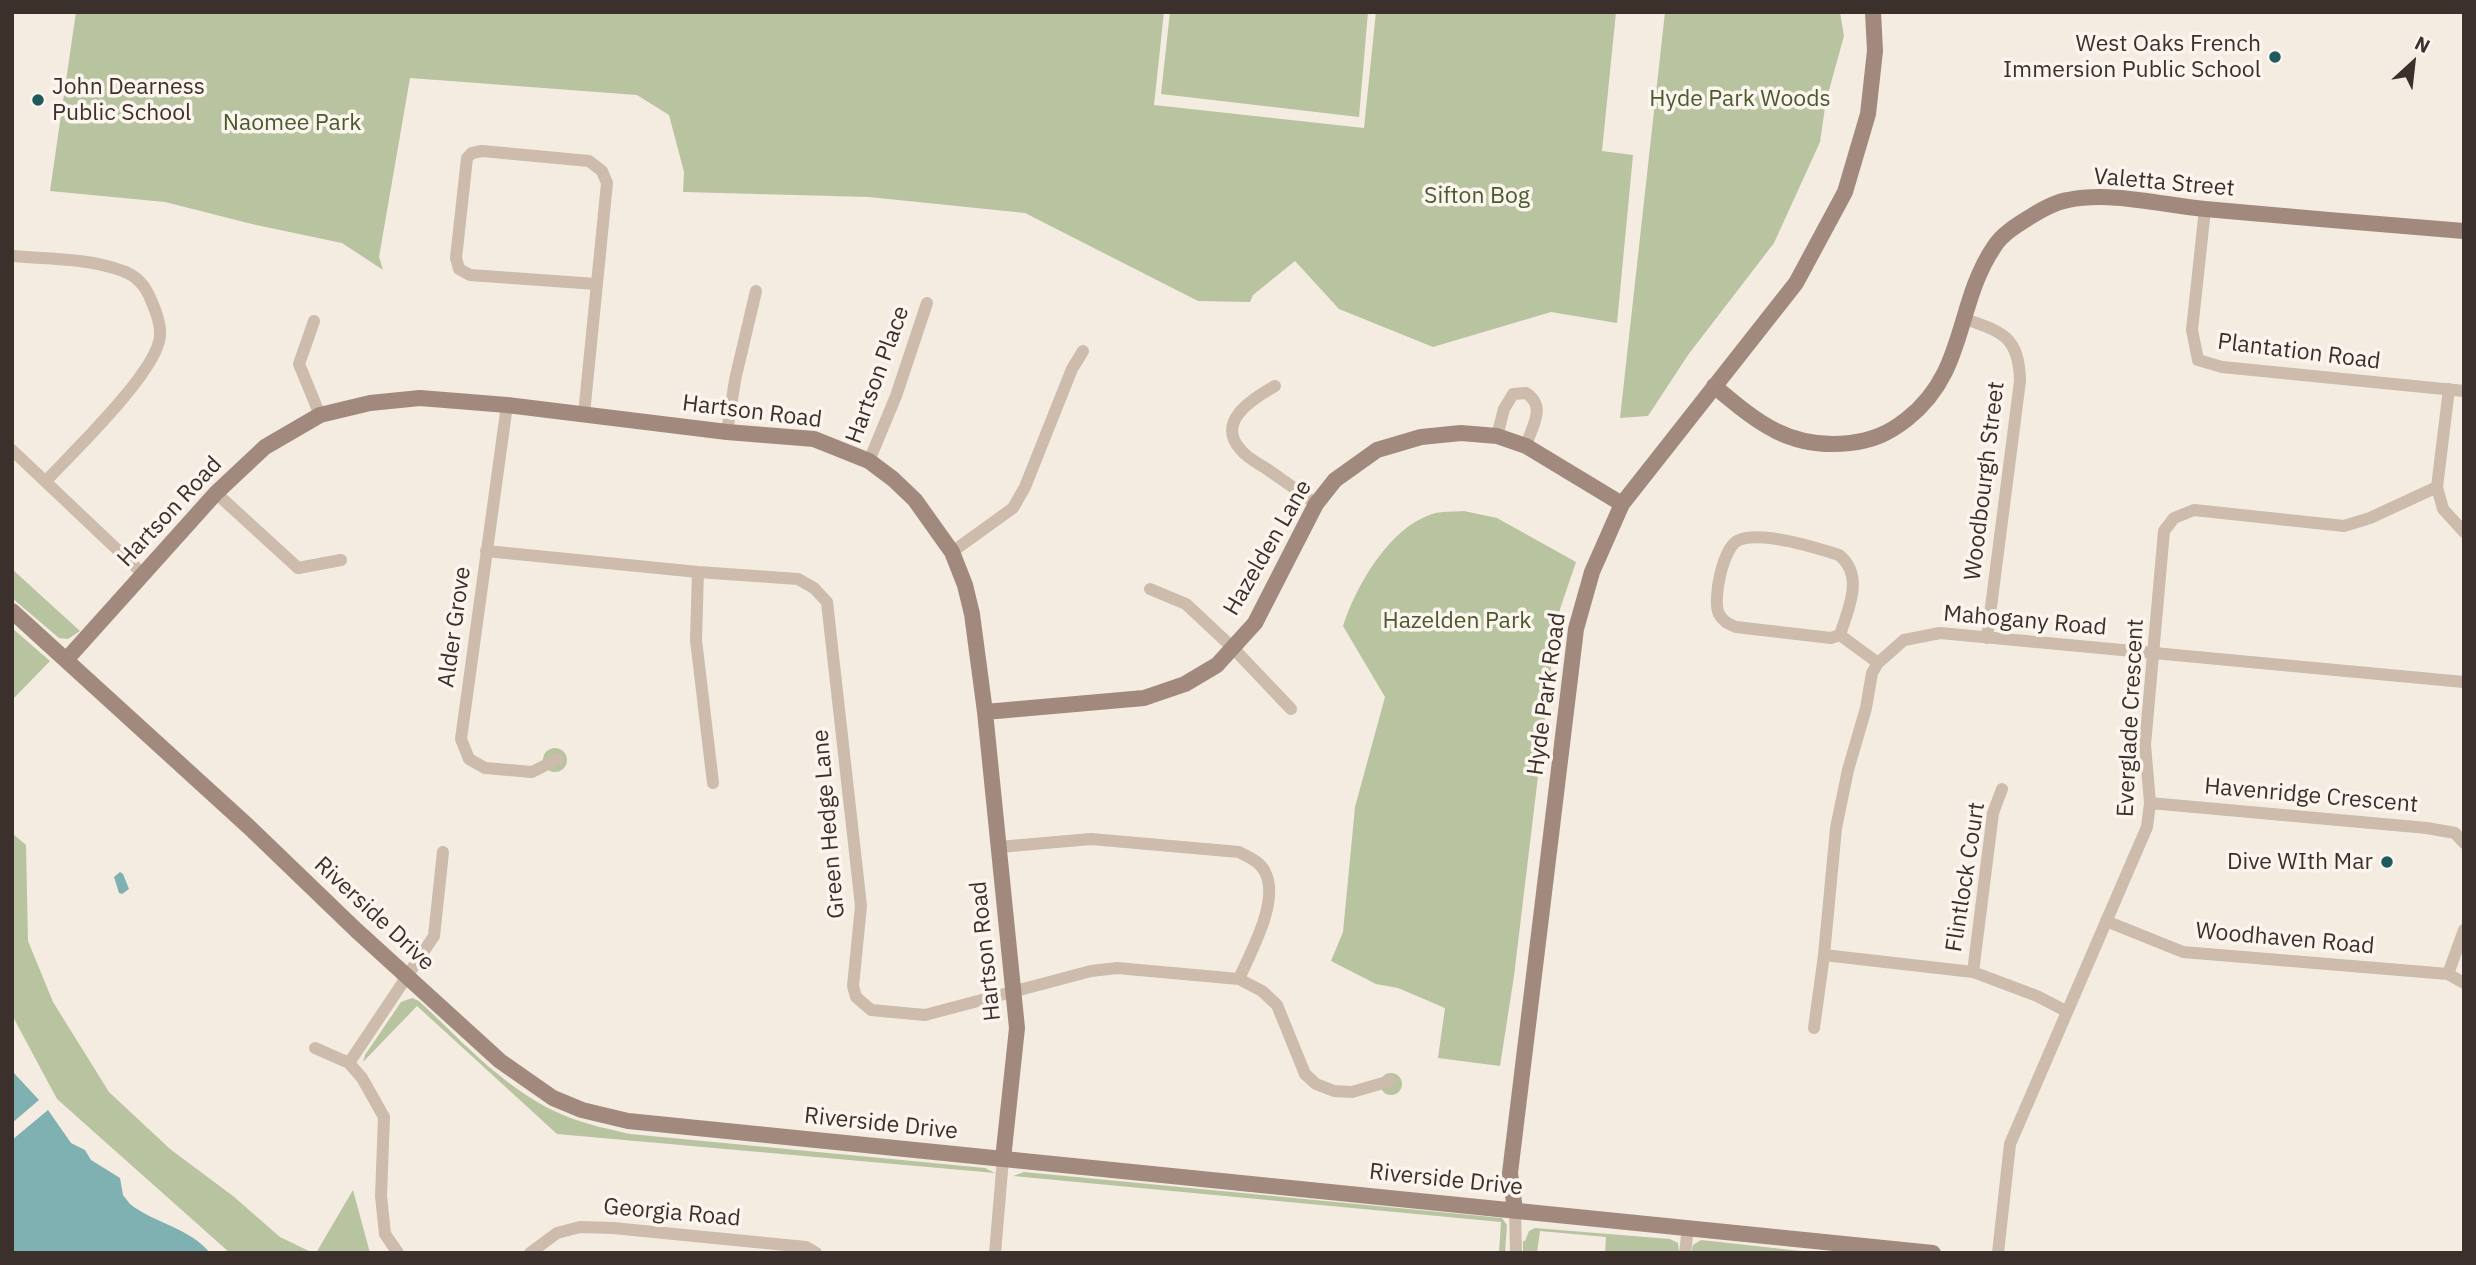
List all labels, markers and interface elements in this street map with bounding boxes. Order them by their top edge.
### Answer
north arrow [2378,28,2448,98]
place label: West Oaks French Immersion Public School [2003,30,2261,84]
text: N [2411,30,2434,58]
marker: West Oaks French Immersion Public School [2267,49,2283,65]
place label: John Dearness Public School [52,73,205,127]
park label: Hyde Park Woods [1649,85,1831,113]
marker: John Dearness Public School [30,92,46,108]
park label: Naomee Park [223,109,361,137]
street label: Valetta Street [2092,163,2236,203]
park label: Sifton Bog [1424,182,1530,210]
street label: Hartson Place [840,303,916,447]
street label: Plantation Road [2216,328,2382,376]
street label: Woodbourgh Street [1959,380,2011,582]
street label: Hartson Road [681,390,823,434]
street label: Hartson Road [112,451,228,573]
street label: Hazelden Lane [1218,475,1318,621]
street label: Alder Grove [433,565,477,689]
street label: Mahogany Road [1942,600,2108,642]
park label: Hazelden Park [1383,607,1531,635]
street label: Hyde Park Road [1522,611,1572,777]
street label: Everglade Crescent [2112,618,2150,818]
street label: Green Hedge Lane [807,728,851,920]
street label: Havenridge Crescent [2203,773,2419,819]
street label: Flintlock Court [1941,800,1991,954]
place label: Dive WIth Mar [2227,848,2373,876]
street label: Riverside Drive [308,851,440,977]
marker: Dive WIth Mar [2379,854,2395,870]
street label: Hartson Road [965,880,1007,1022]
street label: Woodhaven Road [2194,917,2376,961]
street label: Riverside Drive [803,1102,959,1146]
street label: Riverside Drive [1368,1158,1524,1202]
street label: Georgia Road [602,1193,742,1233]

